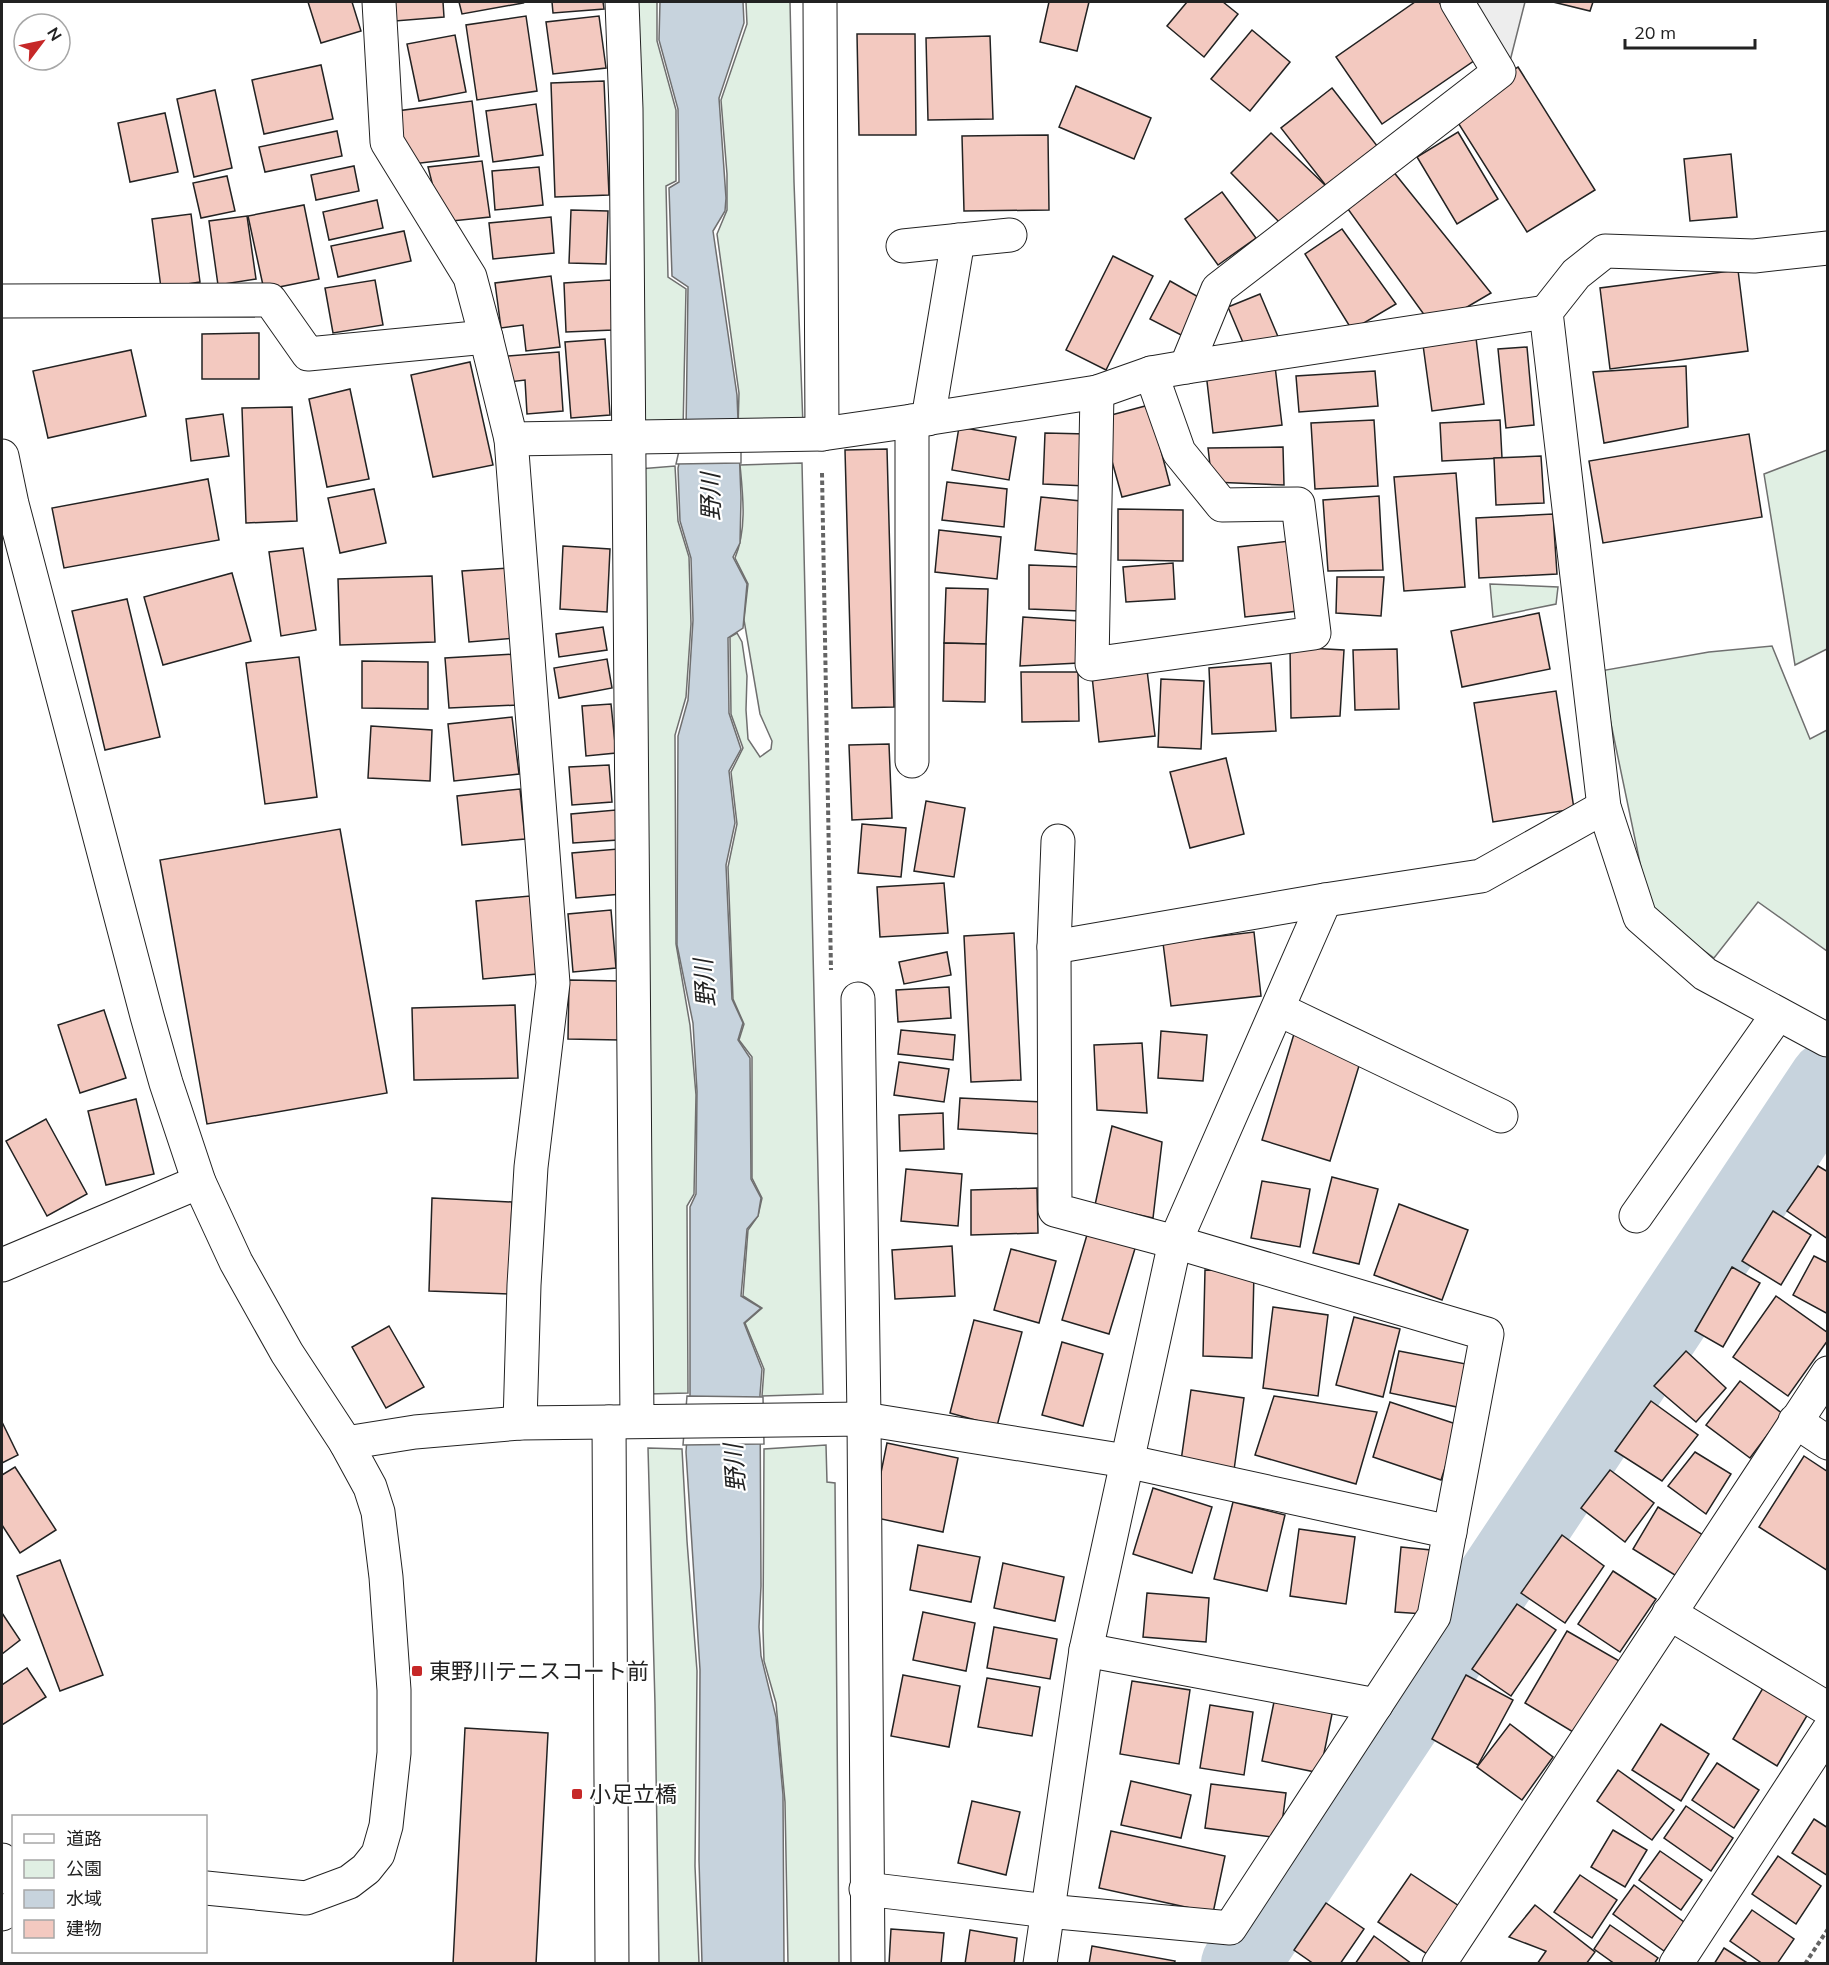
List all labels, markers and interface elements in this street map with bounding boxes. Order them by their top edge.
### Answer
north arrow [12,12,72,72]
scale bar [1625,12,1756,50]
text: 20 m [1634,21,1676,44]
text: N [43,24,66,44]
water label: 野川 [695,470,725,521]
water label: 野川 [687,955,721,1008]
water label: 野川 [717,1440,751,1493]
place label: 東野川テニスコート前 [429,1657,649,1685]
marker: 東野川テニスコート前 [410,1664,424,1678]
place label: 小足立橋 [589,1780,677,1808]
marker: 小足立橋 [570,1787,584,1801]
legend [12,1815,207,1953]
text: 道路 [66,1827,102,1850]
text: 公園 [66,1857,102,1880]
text: 水域 [66,1887,102,1910]
text: 建物 [66,1917,102,1940]

